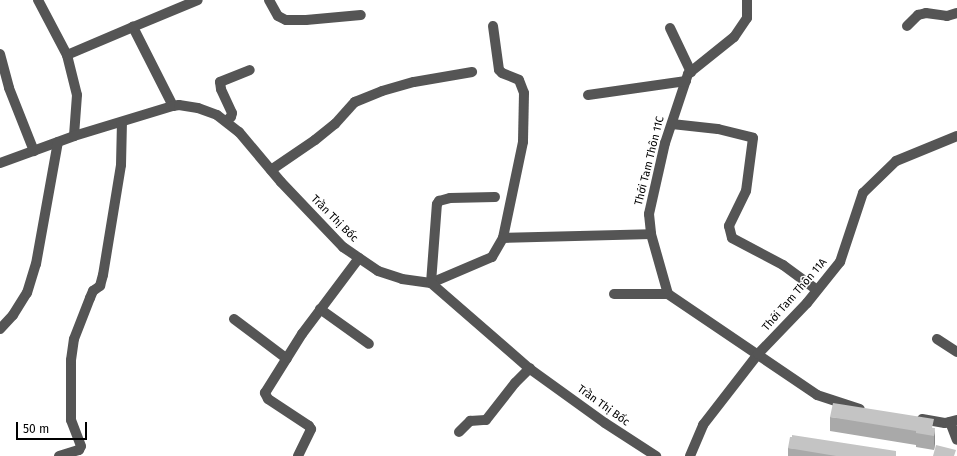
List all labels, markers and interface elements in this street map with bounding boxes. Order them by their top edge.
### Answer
street label: Thới Tam Thôn 11C [633,115,667,207]
street label: Trần Thị Bốc [308,193,360,245]
street label: Thới Tam Thôn 11A [760,256,830,334]
street label: Trần Thị Bốc [574,383,632,429]
scale bar [18,414,89,440]
text: 50 m [23,422,49,436]

